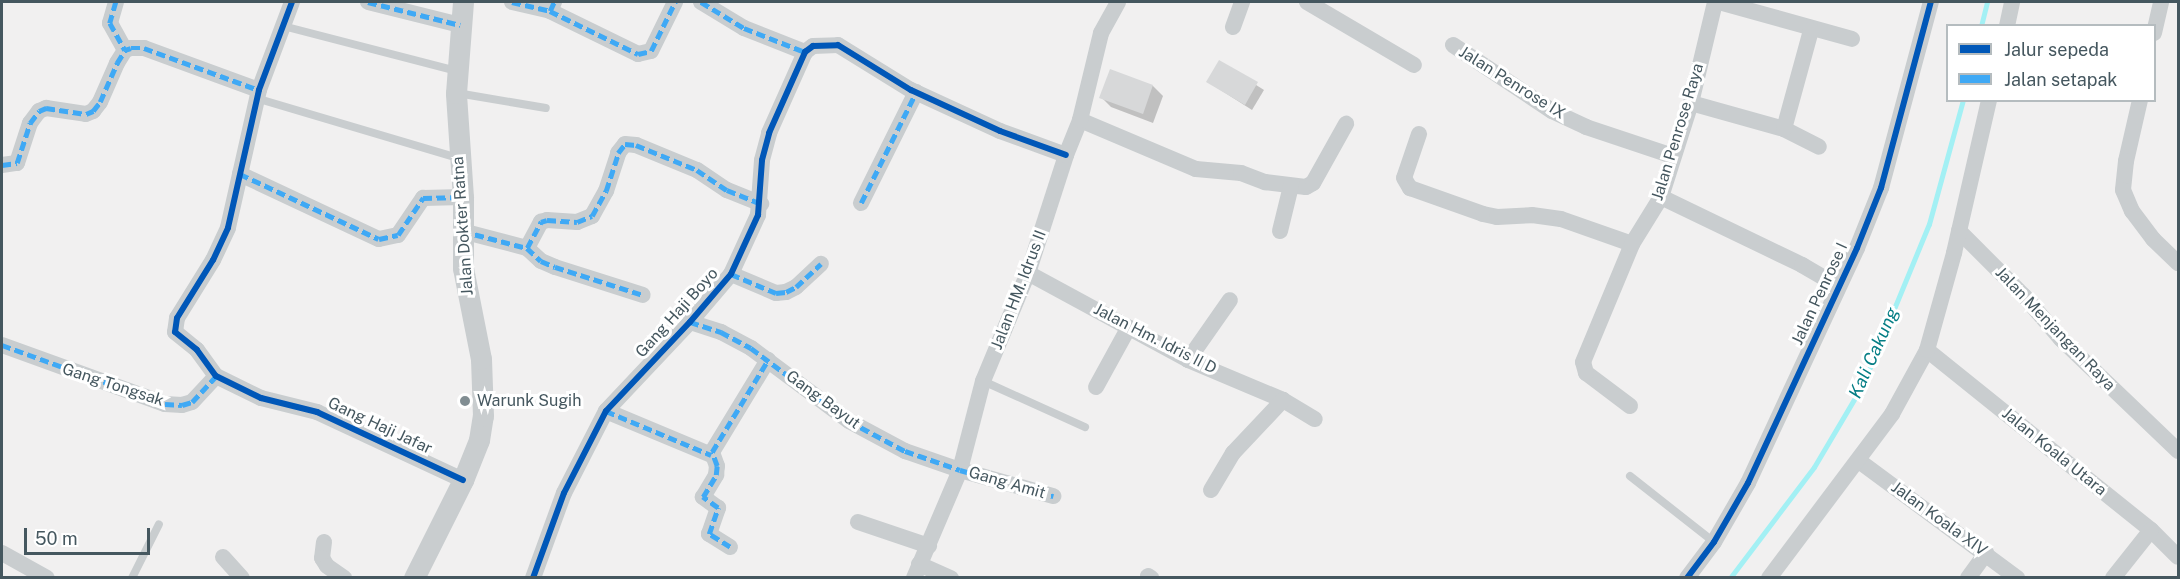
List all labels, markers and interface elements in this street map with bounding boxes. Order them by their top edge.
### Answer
legend [1946,24,2156,102]
text: Jalur sepeda [2004,39,2109,60]
street label: Jalan Penrose IX [1455,43,1569,123]
street label: Jalan Penrose Raya [1648,61,1708,203]
text: Jalan setapak [2004,69,2117,90]
street label: Jalan Dokter Ratna [449,156,477,296]
street label: Jalan HM. Idrus II [987,228,1051,352]
street label: Jalan Penrose I [1788,240,1852,348]
street label: Jalan Menjangan Raya [1991,263,2119,395]
street label: Gang Haji Boyo [632,264,722,362]
street label: Jalan Hm. Idris II D [1090,300,1220,378]
water label: Kali Cakung [1844,304,1904,402]
street label: Gang Tongsak [60,360,166,410]
street label: Gang Bayut [782,367,864,433]
place label: Warunk Sugih [477,391,581,411]
street label: Gang Haji Jafar [325,393,435,459]
marker: Warunk Sugih [458,394,472,408]
street label: Jalan Koala Utara [1998,404,2110,500]
street label: Gang Amit [966,463,1048,503]
street label: Jalan Koala XIV [1887,478,1991,560]
scale bar [27,516,153,554]
text: 50 m [35,528,78,549]

